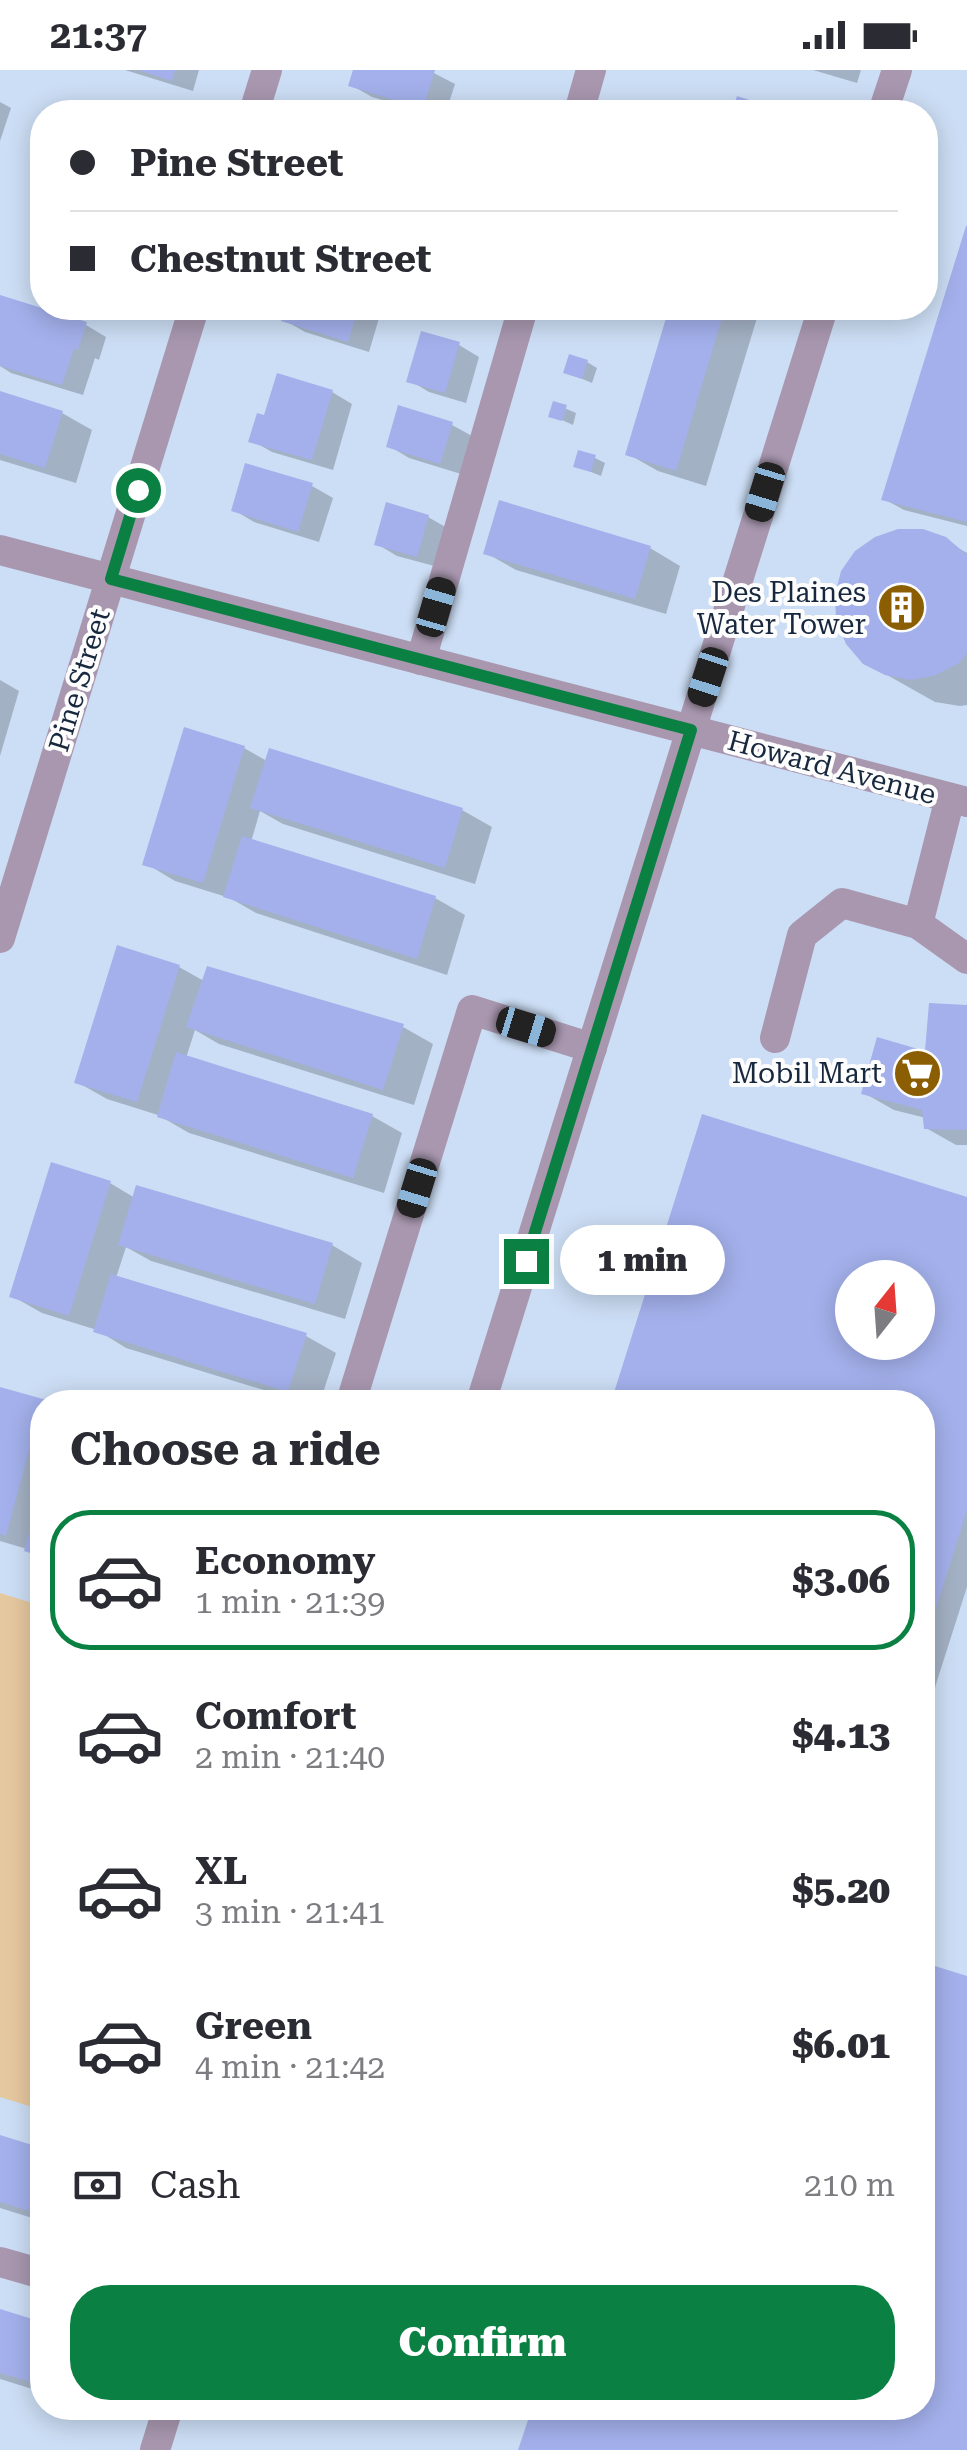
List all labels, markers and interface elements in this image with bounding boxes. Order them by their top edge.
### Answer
text: 21:37 [50,13,147,57]
text: Pine Street [130,141,343,185]
text: Chestnut Street [130,237,432,281]
car [742,459,788,525]
route start [116,468,161,513]
car [413,574,459,640]
place label: Des Plaines Water Tower [697,576,866,641]
building icon: Des Plaines Water Tower [875,582,927,634]
street label: Pine Street [42,605,117,756]
car [684,644,732,710]
street label: Howard Avenue [724,724,940,811]
car [493,1004,559,1050]
supermarket icon: Mobil Mart [891,1047,943,1099]
place label: Mobil Mart [732,1057,882,1090]
car [394,1155,440,1221]
callout: 1 min [561,1226,726,1296]
route end [504,1239,549,1284]
text: 1 min [598,1241,687,1279]
north arrow [835,1260,935,1360]
map controls [835,1260,935,1360]
text: Choose a ride [70,1423,381,1476]
icon: car [75,1535,165,1625]
text: Economy [195,1539,375,1583]
text: $3.06 [792,1558,890,1602]
text: 1 min · 21:39 [195,1583,385,1621]
icon: car [75,1690,165,1780]
text: Comfort [195,1694,356,1738]
text: $4.13 [792,1713,890,1757]
text: 2 min · 21:40 [195,1738,385,1776]
icon: car [75,1845,165,1935]
text: XL [195,1849,247,1893]
text: $5.20 [792,1868,890,1912]
text: 3 min · 21:41 [195,1893,385,1931]
icon: car [75,2000,165,2090]
text: Green [195,2004,312,2048]
text: $6.01 [792,2023,890,2067]
text: 4 min · 21:42 [195,2048,385,2086]
icon: cash [70,2158,125,2213]
text: Cash [150,2163,240,2207]
text: 210 m [804,2166,895,2204]
button: Confirm [70,2285,895,2400]

